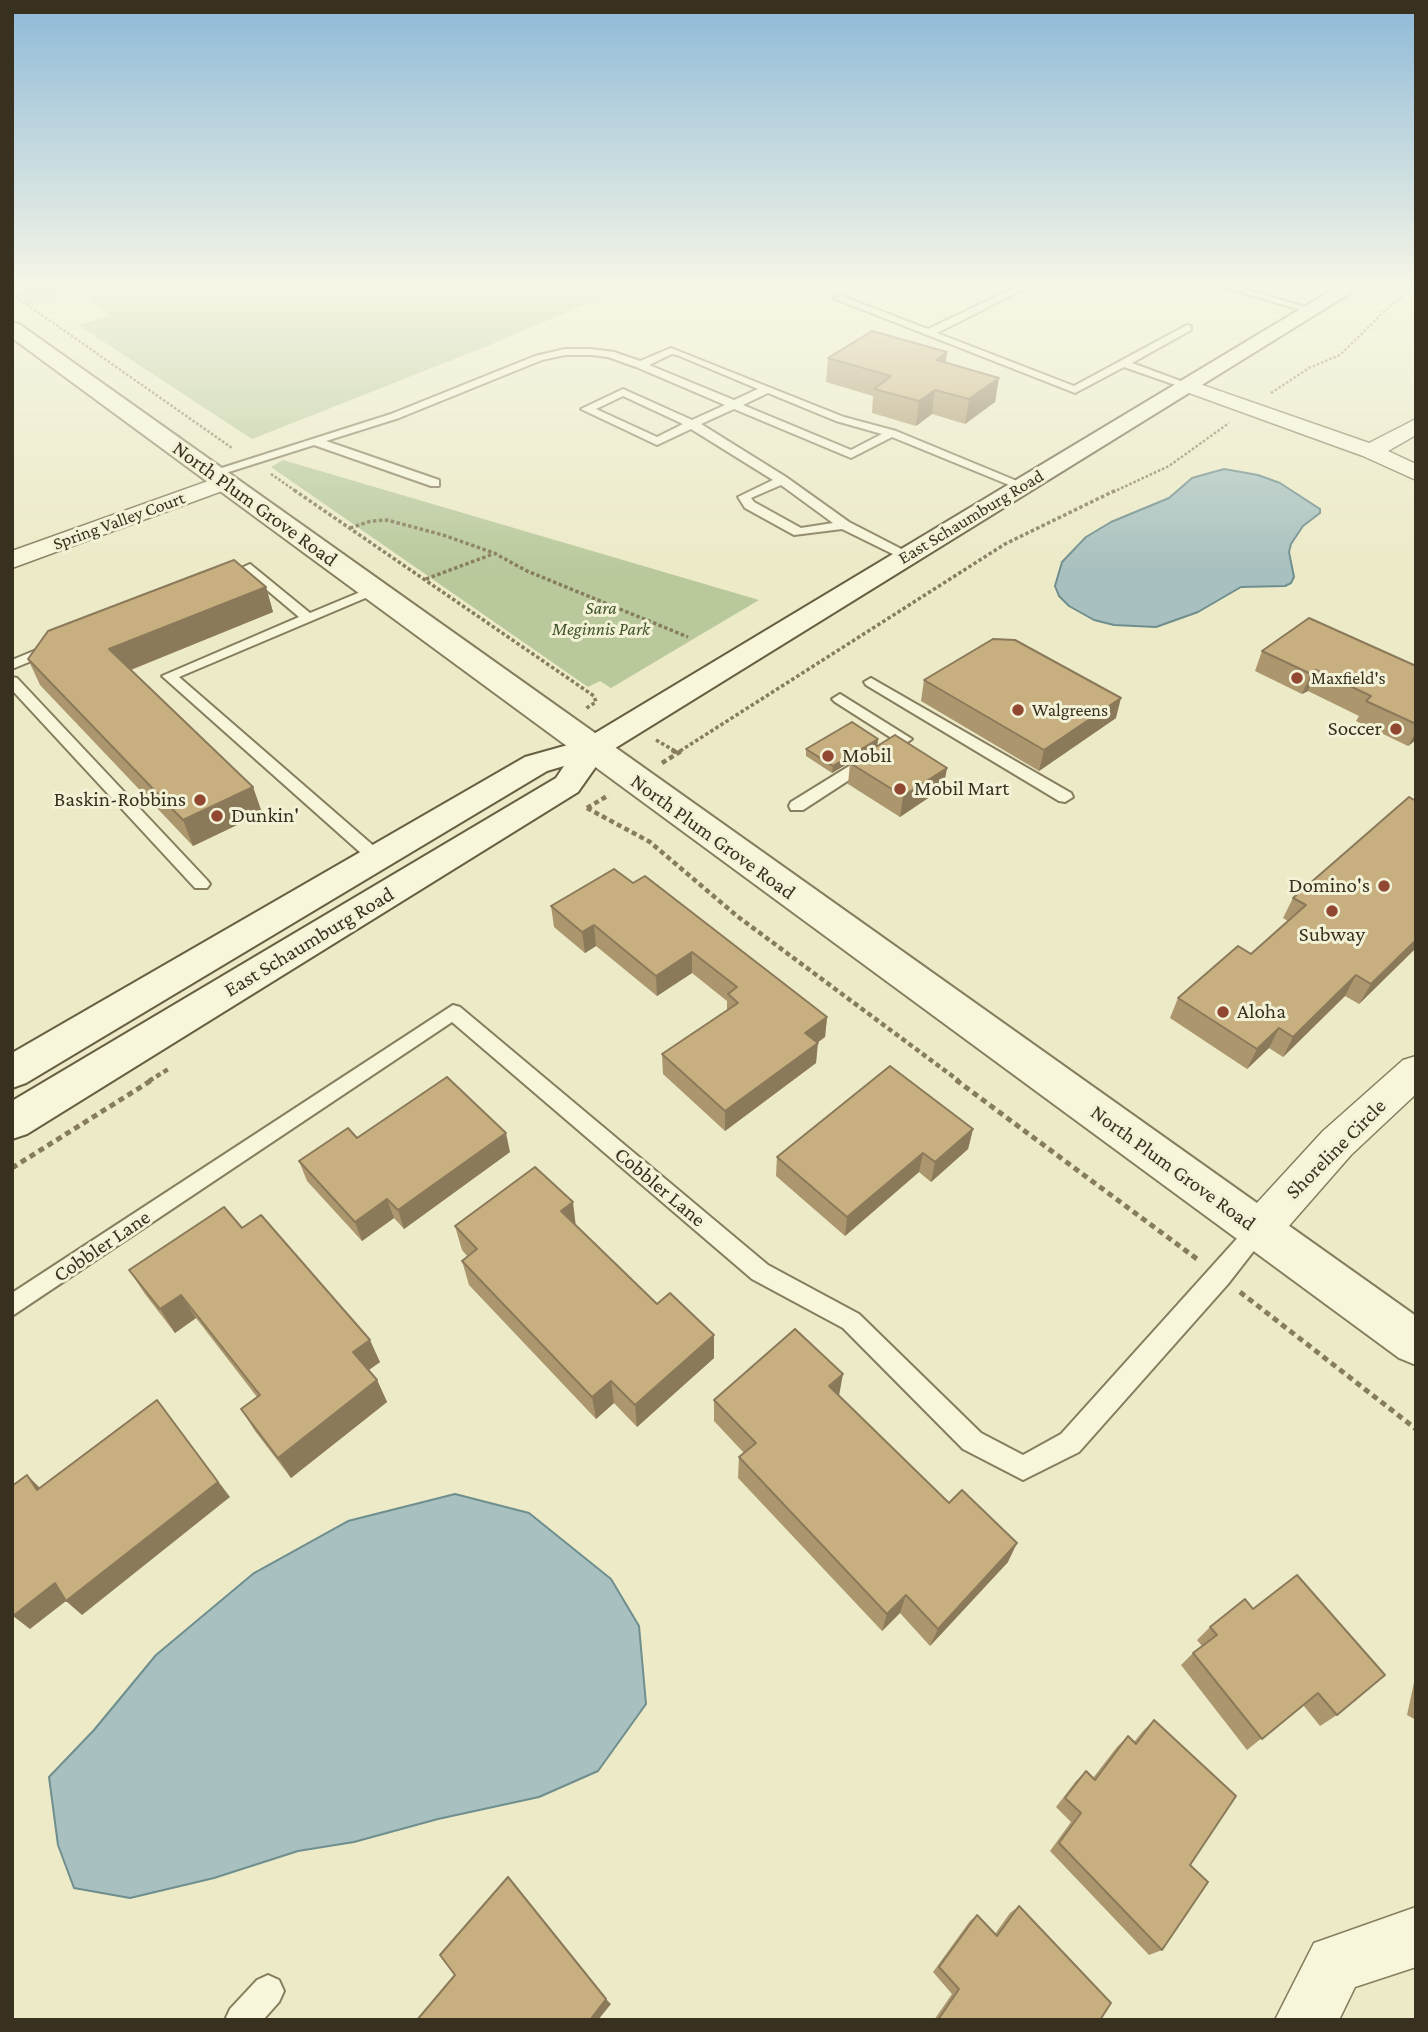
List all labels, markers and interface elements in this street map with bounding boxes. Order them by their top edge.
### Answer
street label: North Plum Grove Road [168,436,342,572]
street label: East Schaumburg Road [894,465,1048,569]
street label: Spring Valley Court [50,487,188,555]
park label: Sara Meginnis Park [552,597,650,640]
place label: Maxfield's [1311,667,1386,689]
marker: Maxfield's [1289,670,1305,686]
place label: Walgreens [1032,699,1108,721]
marker: Walgreens [1010,702,1026,718]
place label: Soccer [1328,716,1382,742]
marker: Soccer [1388,721,1404,737]
place label: Mobil [842,743,892,769]
marker: Mobil [820,748,836,764]
street label: North Plum Grove Road [626,769,800,905]
place label: Mobil Mart [914,776,1009,802]
marker: Mobil Mart [892,781,908,797]
place label: Baskin-Robbins [54,787,186,813]
marker: Baskin-Robbins [192,792,208,808]
place label: Dunkin' [231,803,299,829]
marker: Dunkin' [209,808,225,824]
place label: Domino's [1288,873,1370,899]
marker: Domino's [1376,878,1392,894]
street label: East Schaumburg Road [220,881,398,1003]
marker: Subway [1324,903,1340,919]
place label: Subway [1299,922,1365,948]
place label: Aloha [1237,999,1286,1025]
marker: Aloha [1215,1004,1231,1020]
street label: Shoreline Circle [1281,1094,1391,1204]
street label: North Plum Grove Road [1086,1100,1260,1236]
street label: Cobbler Lane [609,1142,711,1232]
street label: Cobbler Lane [49,1204,155,1288]

